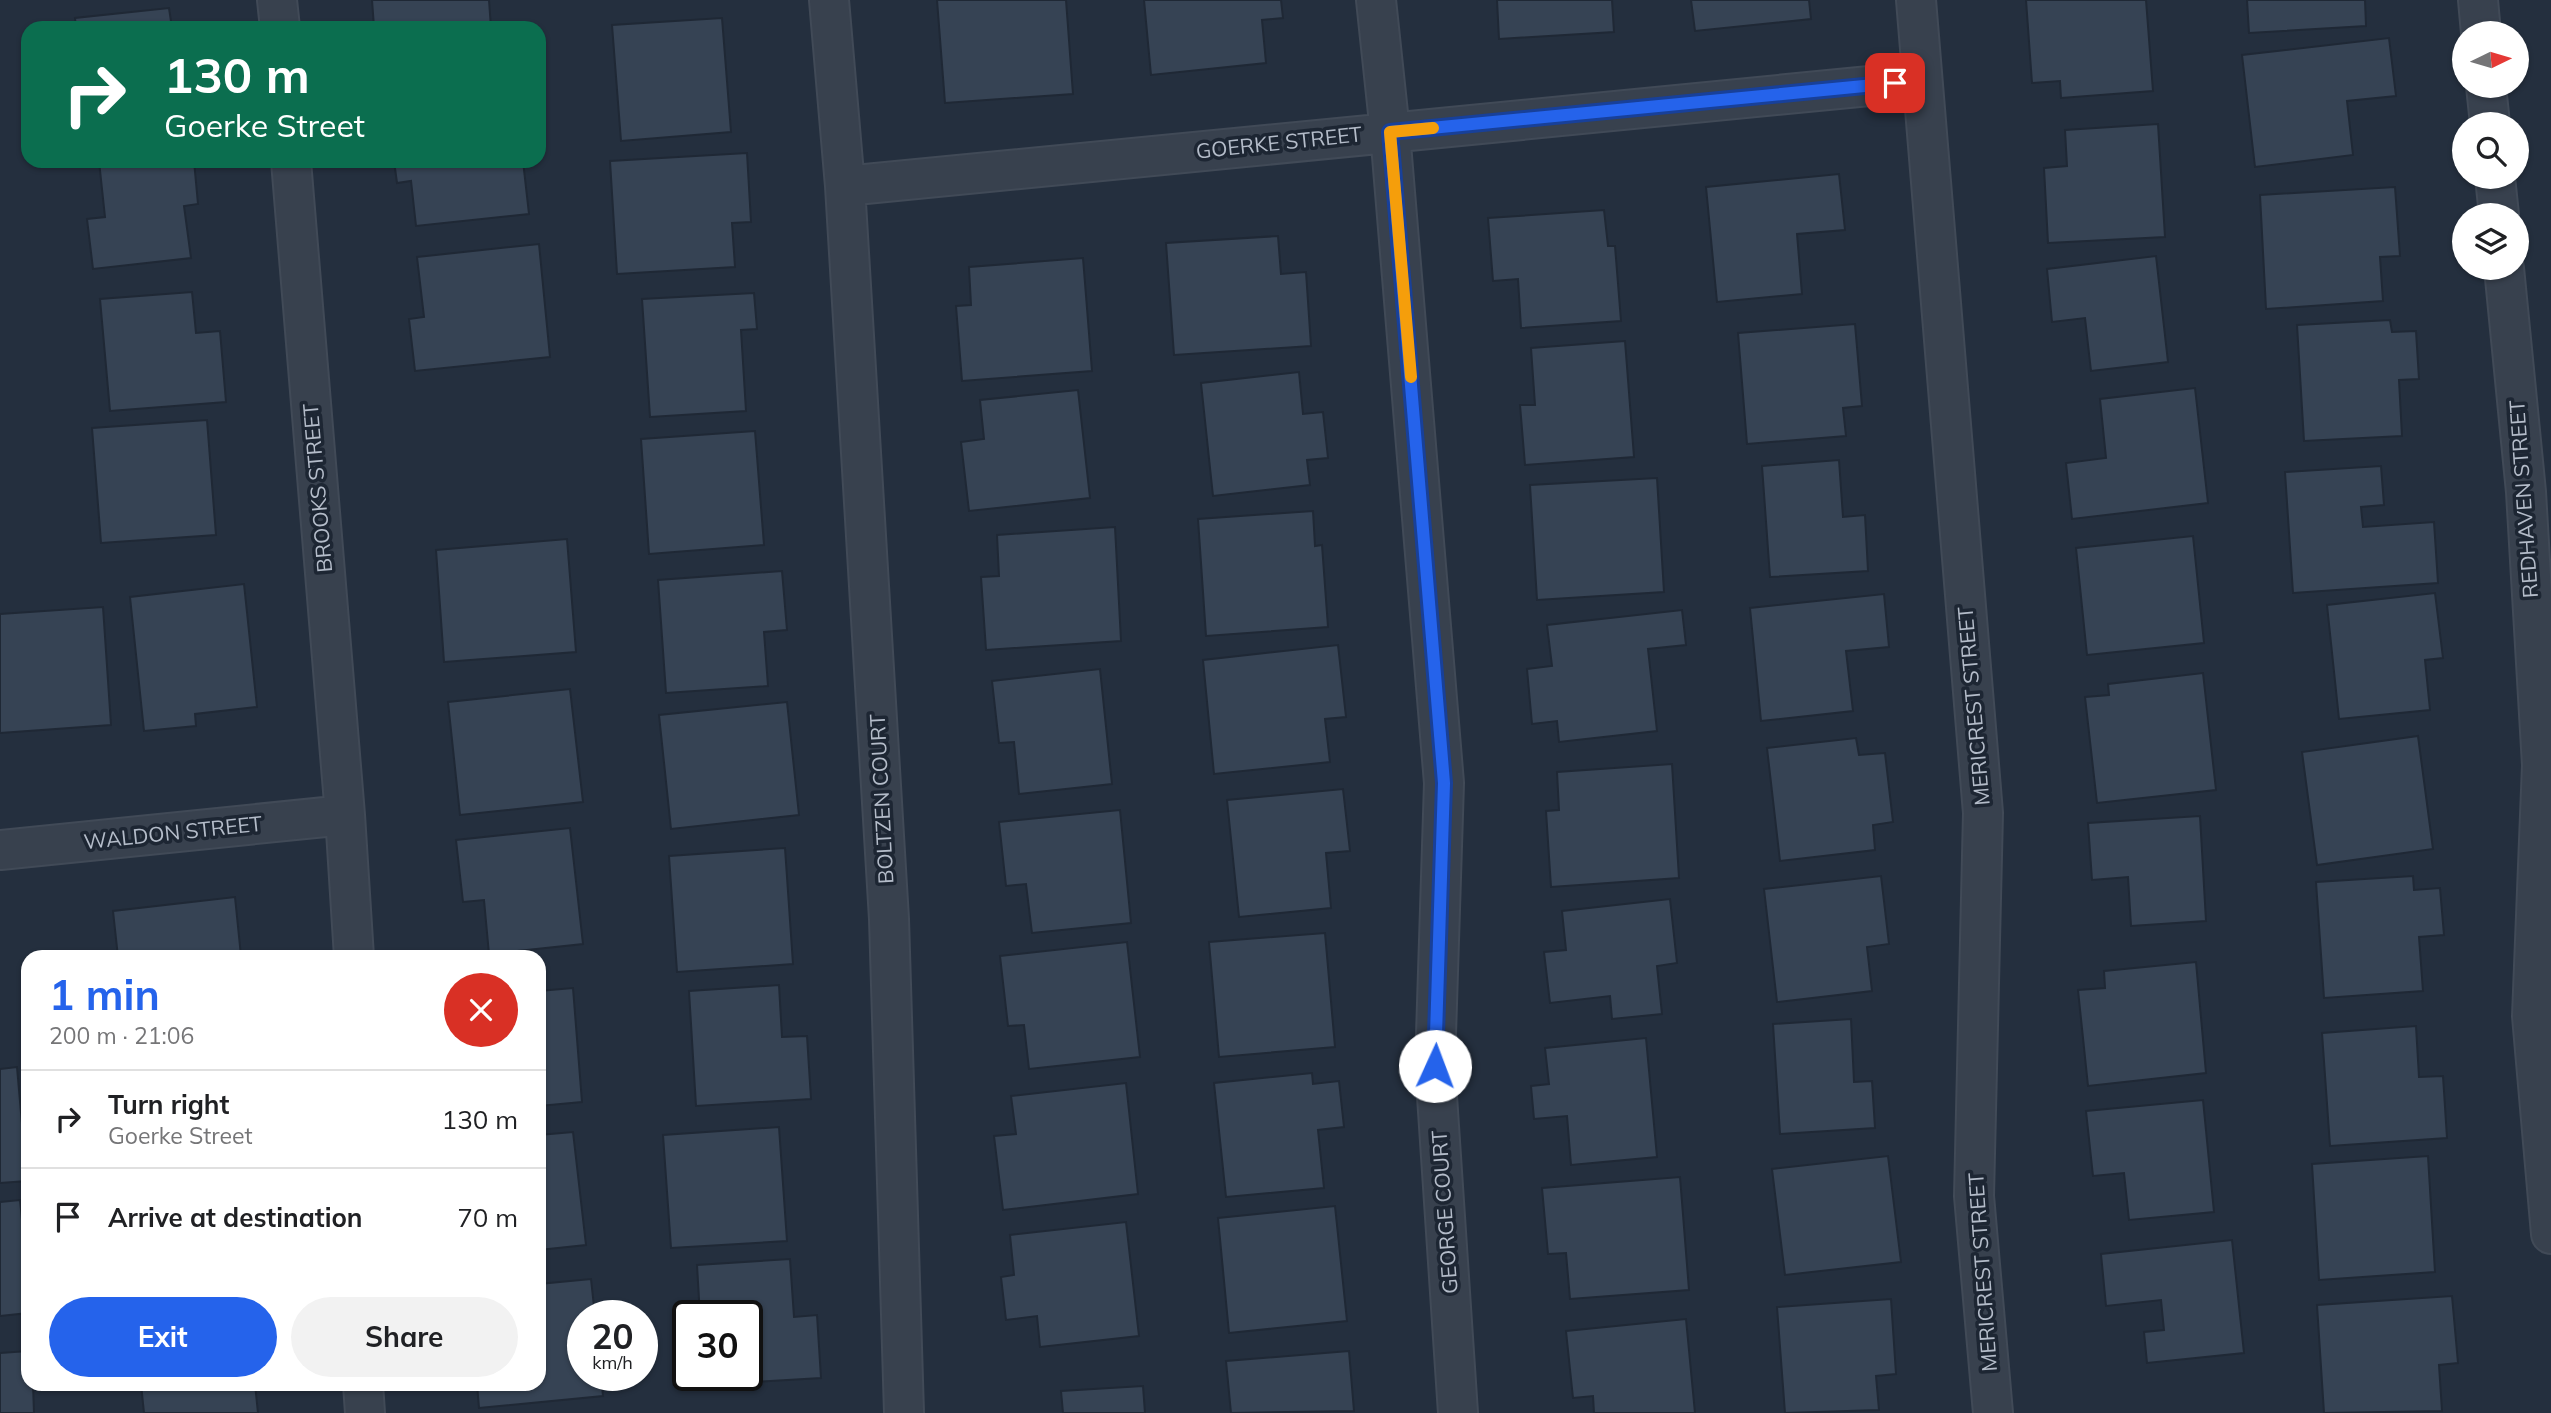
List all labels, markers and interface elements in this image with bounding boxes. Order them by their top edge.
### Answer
north arrow [2452,21,2529,98]
map controls [2452,21,2529,280]
text: 130 m [164,44,310,105]
icon: right [49,49,140,140]
pin [1865,53,1925,113]
icon: arrive [1876,64,1914,102]
text: Goerke Street [164,105,365,145]
button: search [2452,112,2529,189]
street label: GOERKE STREET [1195,120,1363,164]
button: layers [2452,203,2529,280]
street label: REDHAVEN STREET [2503,399,2543,599]
street label: BROOKS STREET [297,402,337,574]
street label: MERICREST STREET [1951,605,1995,807]
street label: BOLTZEN COURT [864,713,898,885]
street label: WALDON STREET [82,810,264,854]
text: 1 min [49,968,160,1021]
button: close [444,973,518,1047]
text: 200 m · 21:06 [49,1021,194,1050]
position arrow [1398,1029,1472,1103]
text: Turn right [108,1088,229,1121]
icon: right [49,1100,87,1138]
text: 130 m [442,1103,518,1136]
text: Goerke Street [108,1121,252,1150]
street label: GEORGE COURT [1425,1129,1463,1295]
street label: MERICREST STREET [1962,1171,2002,1372]
icon: arrive [49,1198,87,1236]
text: Arrive at destination [108,1201,363,1234]
text: 70 m [457,1201,518,1234]
button: Exit [49,1297,277,1377]
button: Share [291,1297,518,1377]
speed limit sign: 30 [672,1300,763,1391]
text: 20 [591,1314,634,1358]
text: km/h [592,1351,633,1374]

